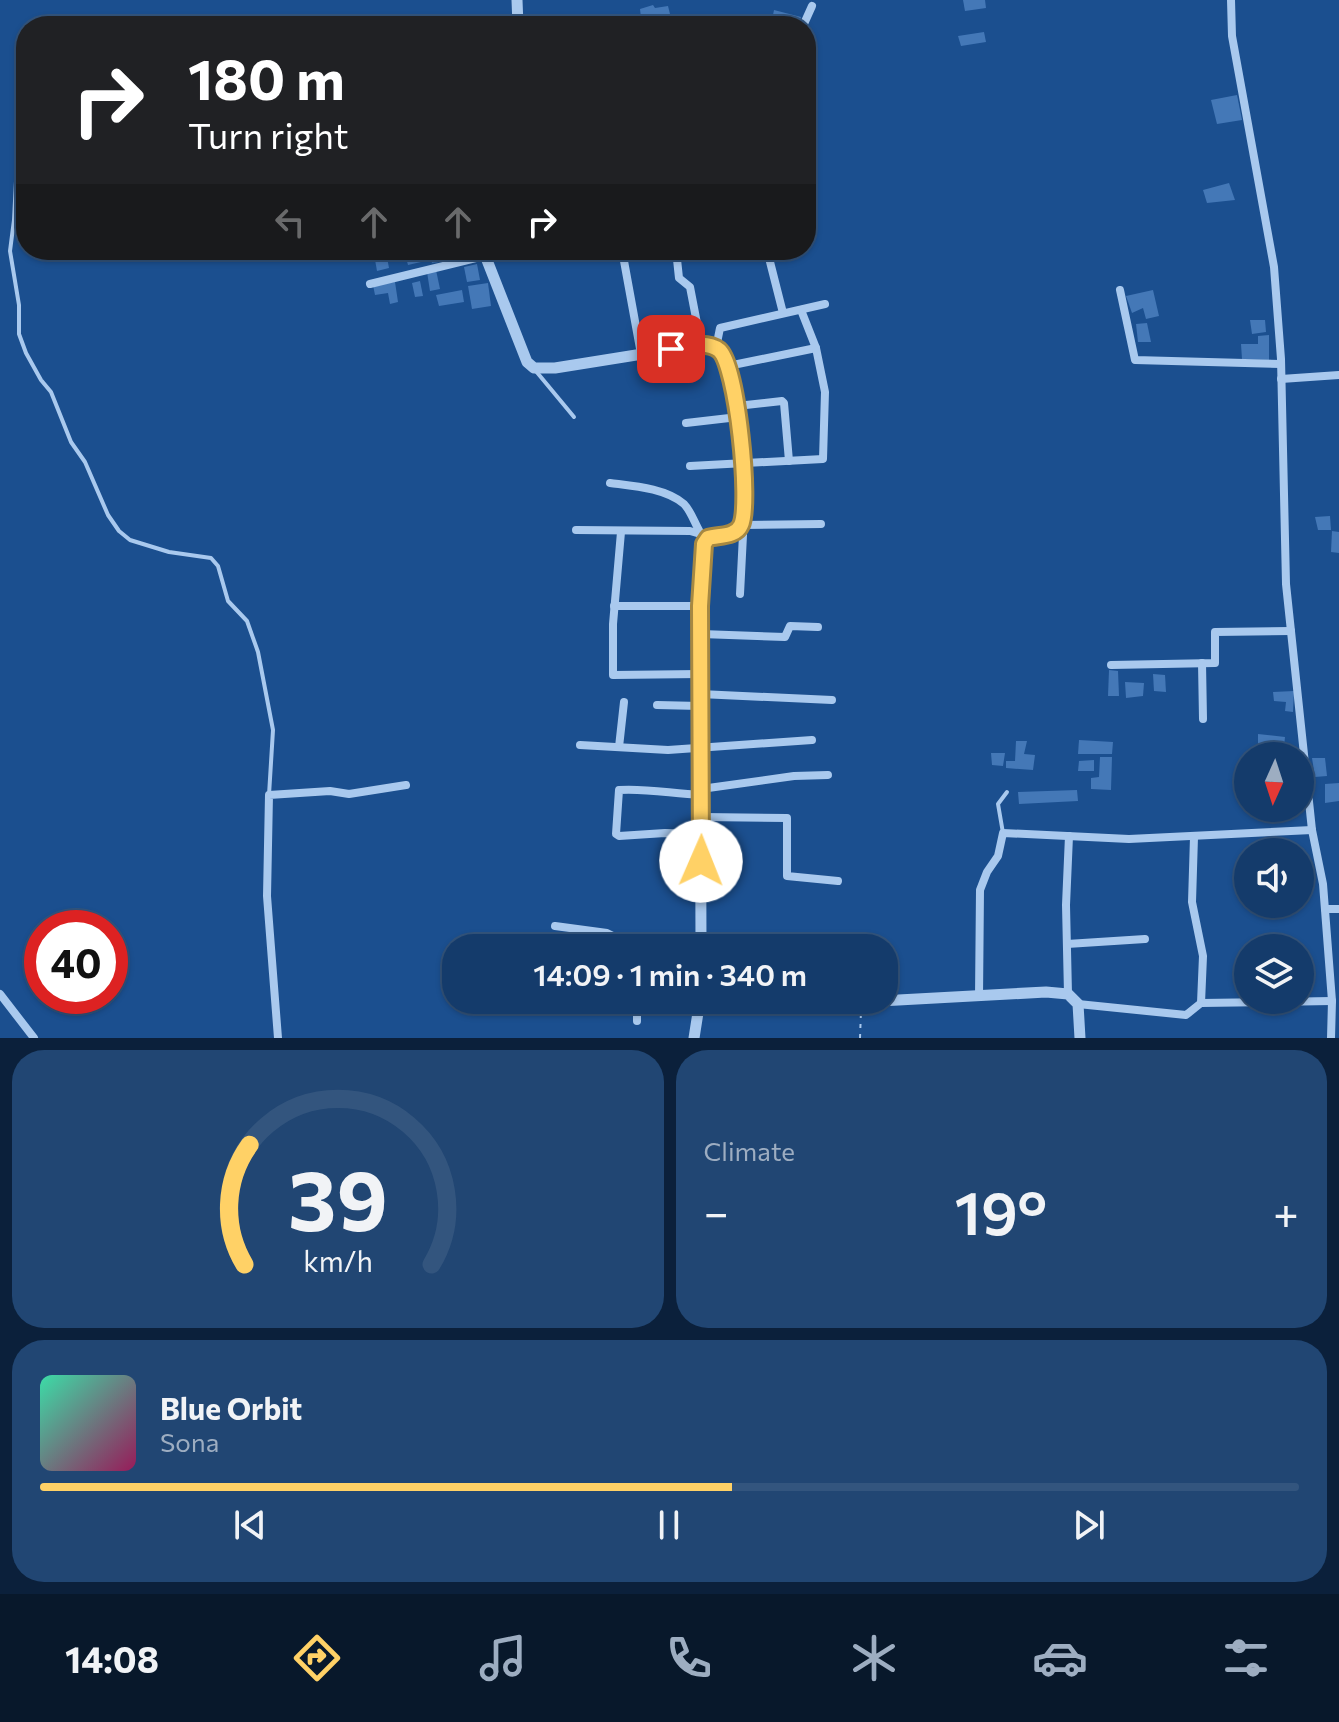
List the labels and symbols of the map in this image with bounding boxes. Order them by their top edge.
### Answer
pin [637,315,705,383]
north arrow [1234,742,1314,822]
position arrow [659,819,743,903]
speed limit sign: 40 [24,910,128,1014]

